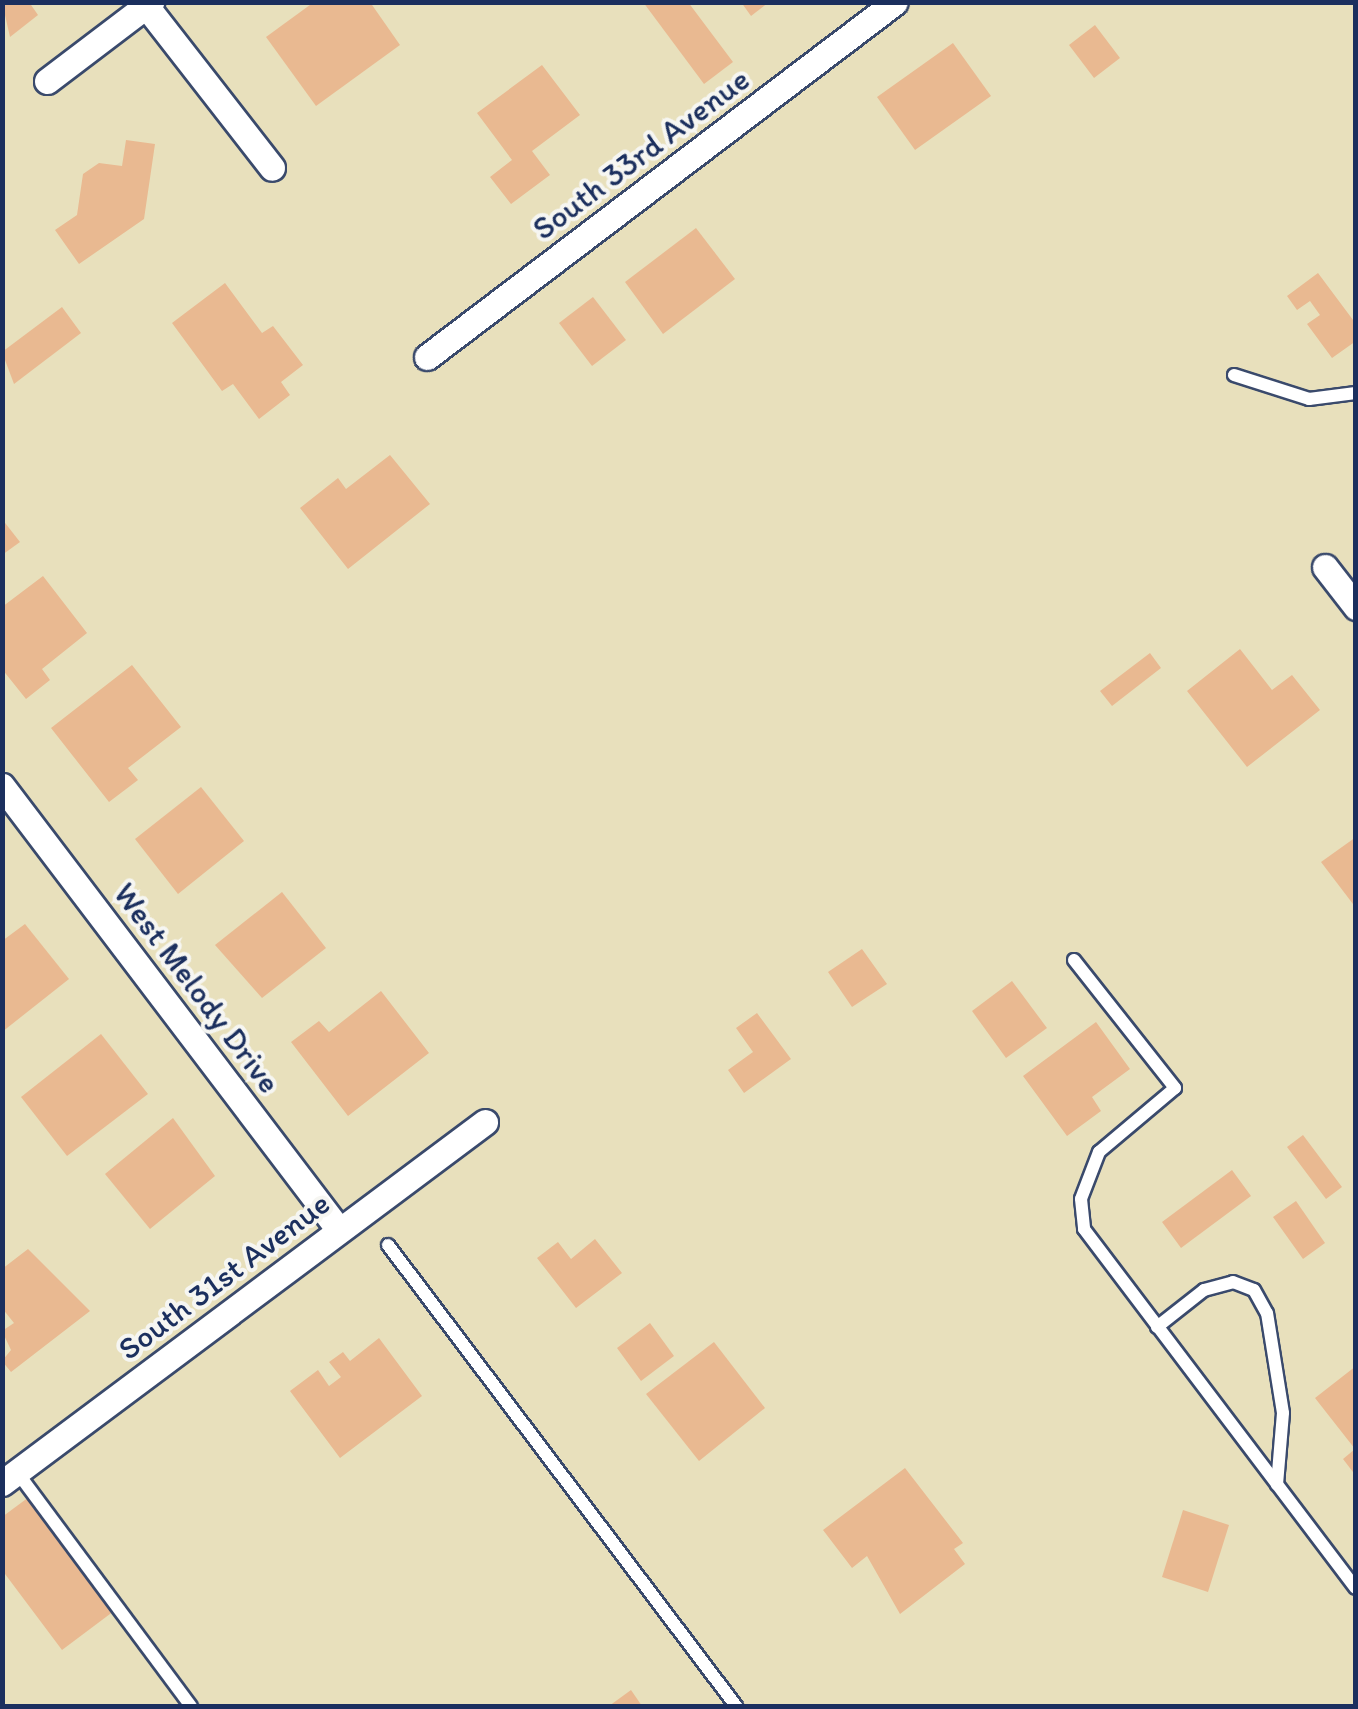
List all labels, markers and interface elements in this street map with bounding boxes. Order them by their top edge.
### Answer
street label: South 33rd Avenue [526,61,756,247]
street label: West Melody Drive [106,876,288,1100]
street label: South 31st Avenue [111,1184,337,1368]

